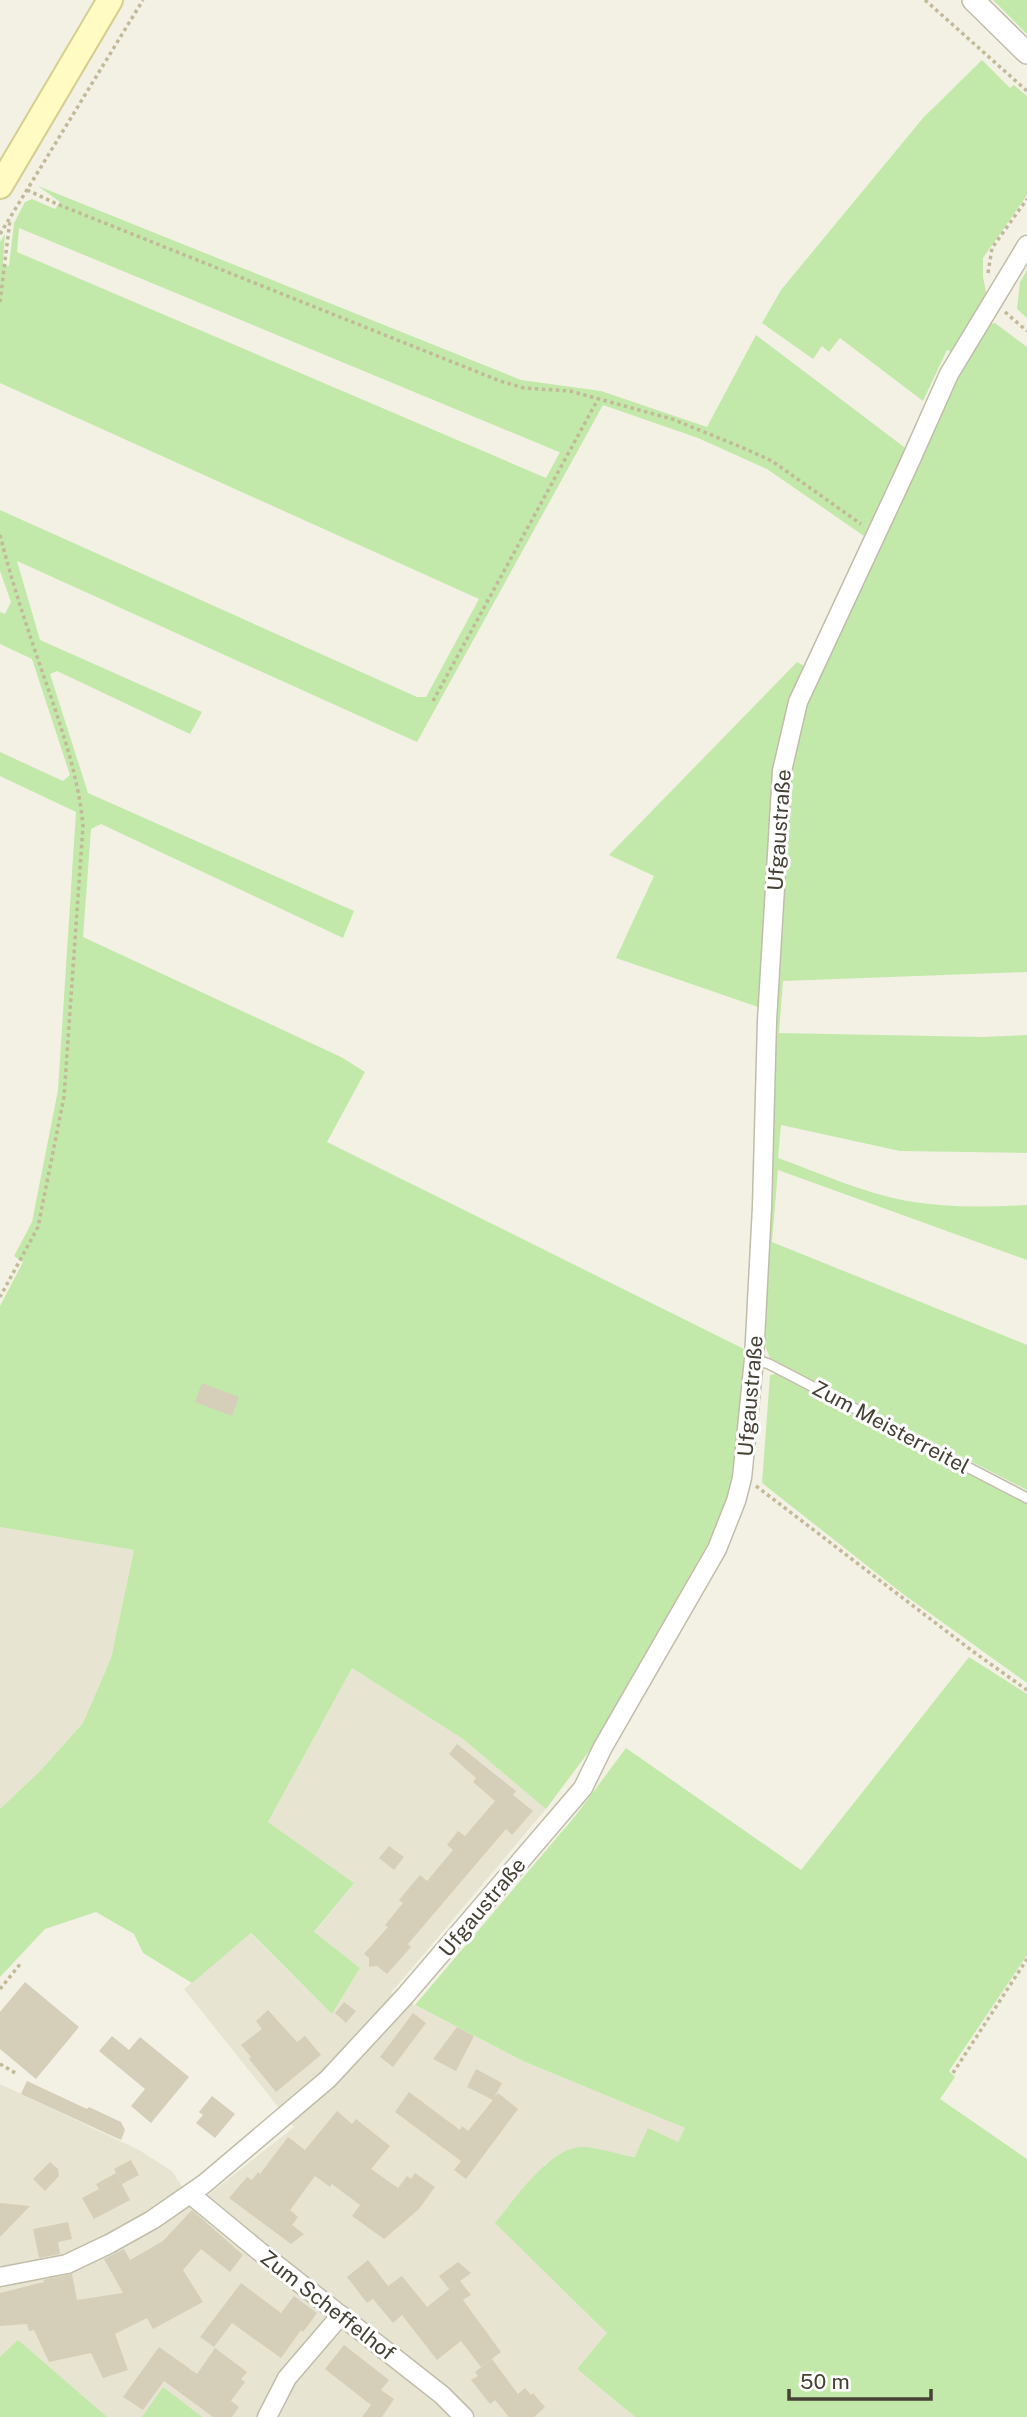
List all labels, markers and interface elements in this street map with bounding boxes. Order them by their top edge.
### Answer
street label: Ufgaustraße [762,768,796,892]
street label: Ufgaustraße [732,1334,768,1458]
street label: Zum Meisterreitel [808,1375,974,1479]
street label: Ufgaustraße [433,1852,531,1962]
street label: Zum Scheffelhof [256,2245,400,2365]
scale bar [789,2358,931,2402]
text: 50 m [800,2369,850,2394]

